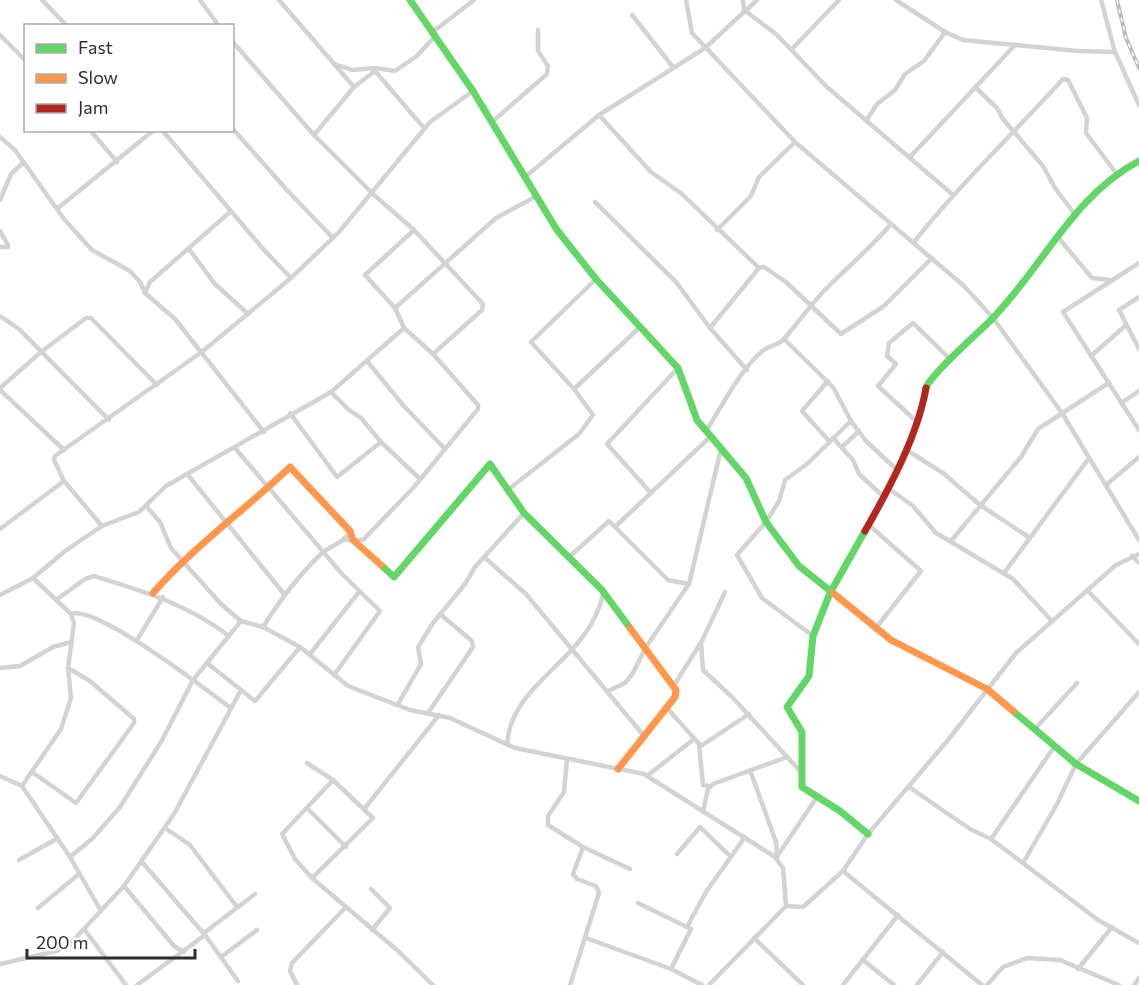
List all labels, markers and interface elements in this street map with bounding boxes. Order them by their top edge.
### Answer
legend [24,24,234,132]
text: Fast [78,36,113,58]
text: Slow [78,66,118,88]
text: Jam [78,96,108,118]
scale bar [27,922,195,960]
text: 200 m [36,931,89,953]

